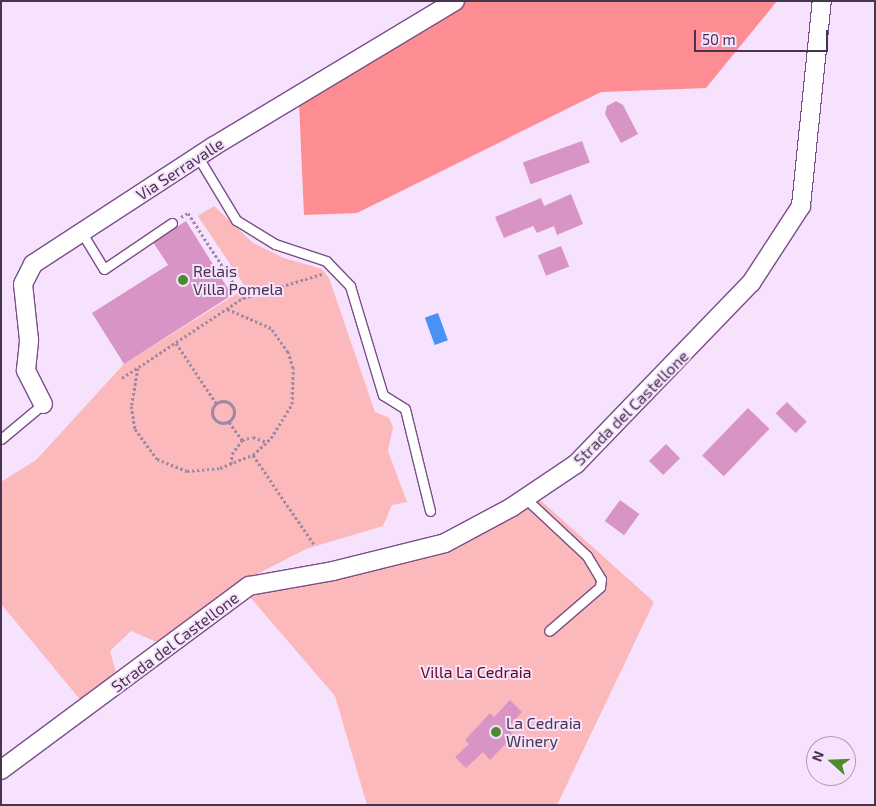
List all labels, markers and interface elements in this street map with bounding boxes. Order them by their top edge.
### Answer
scale bar [696,20,830,52]
text: 50 m [702,30,736,48]
street label: Via Serravalle [133,134,227,204]
place label: Relais Villa Pomela [193,261,283,299]
marker: Relais Villa Pomela [177,274,189,286]
street label: Strada del Castellone [569,346,693,470]
street label: Strada del Castellone [107,588,243,696]
park label: Villa La Cedraia [421,662,531,682]
place label: La Cedraia Winery [506,713,581,751]
marker: La Cedraia Winery [490,726,502,738]
north arrow [806,736,856,786]
text: N [808,748,827,764]

